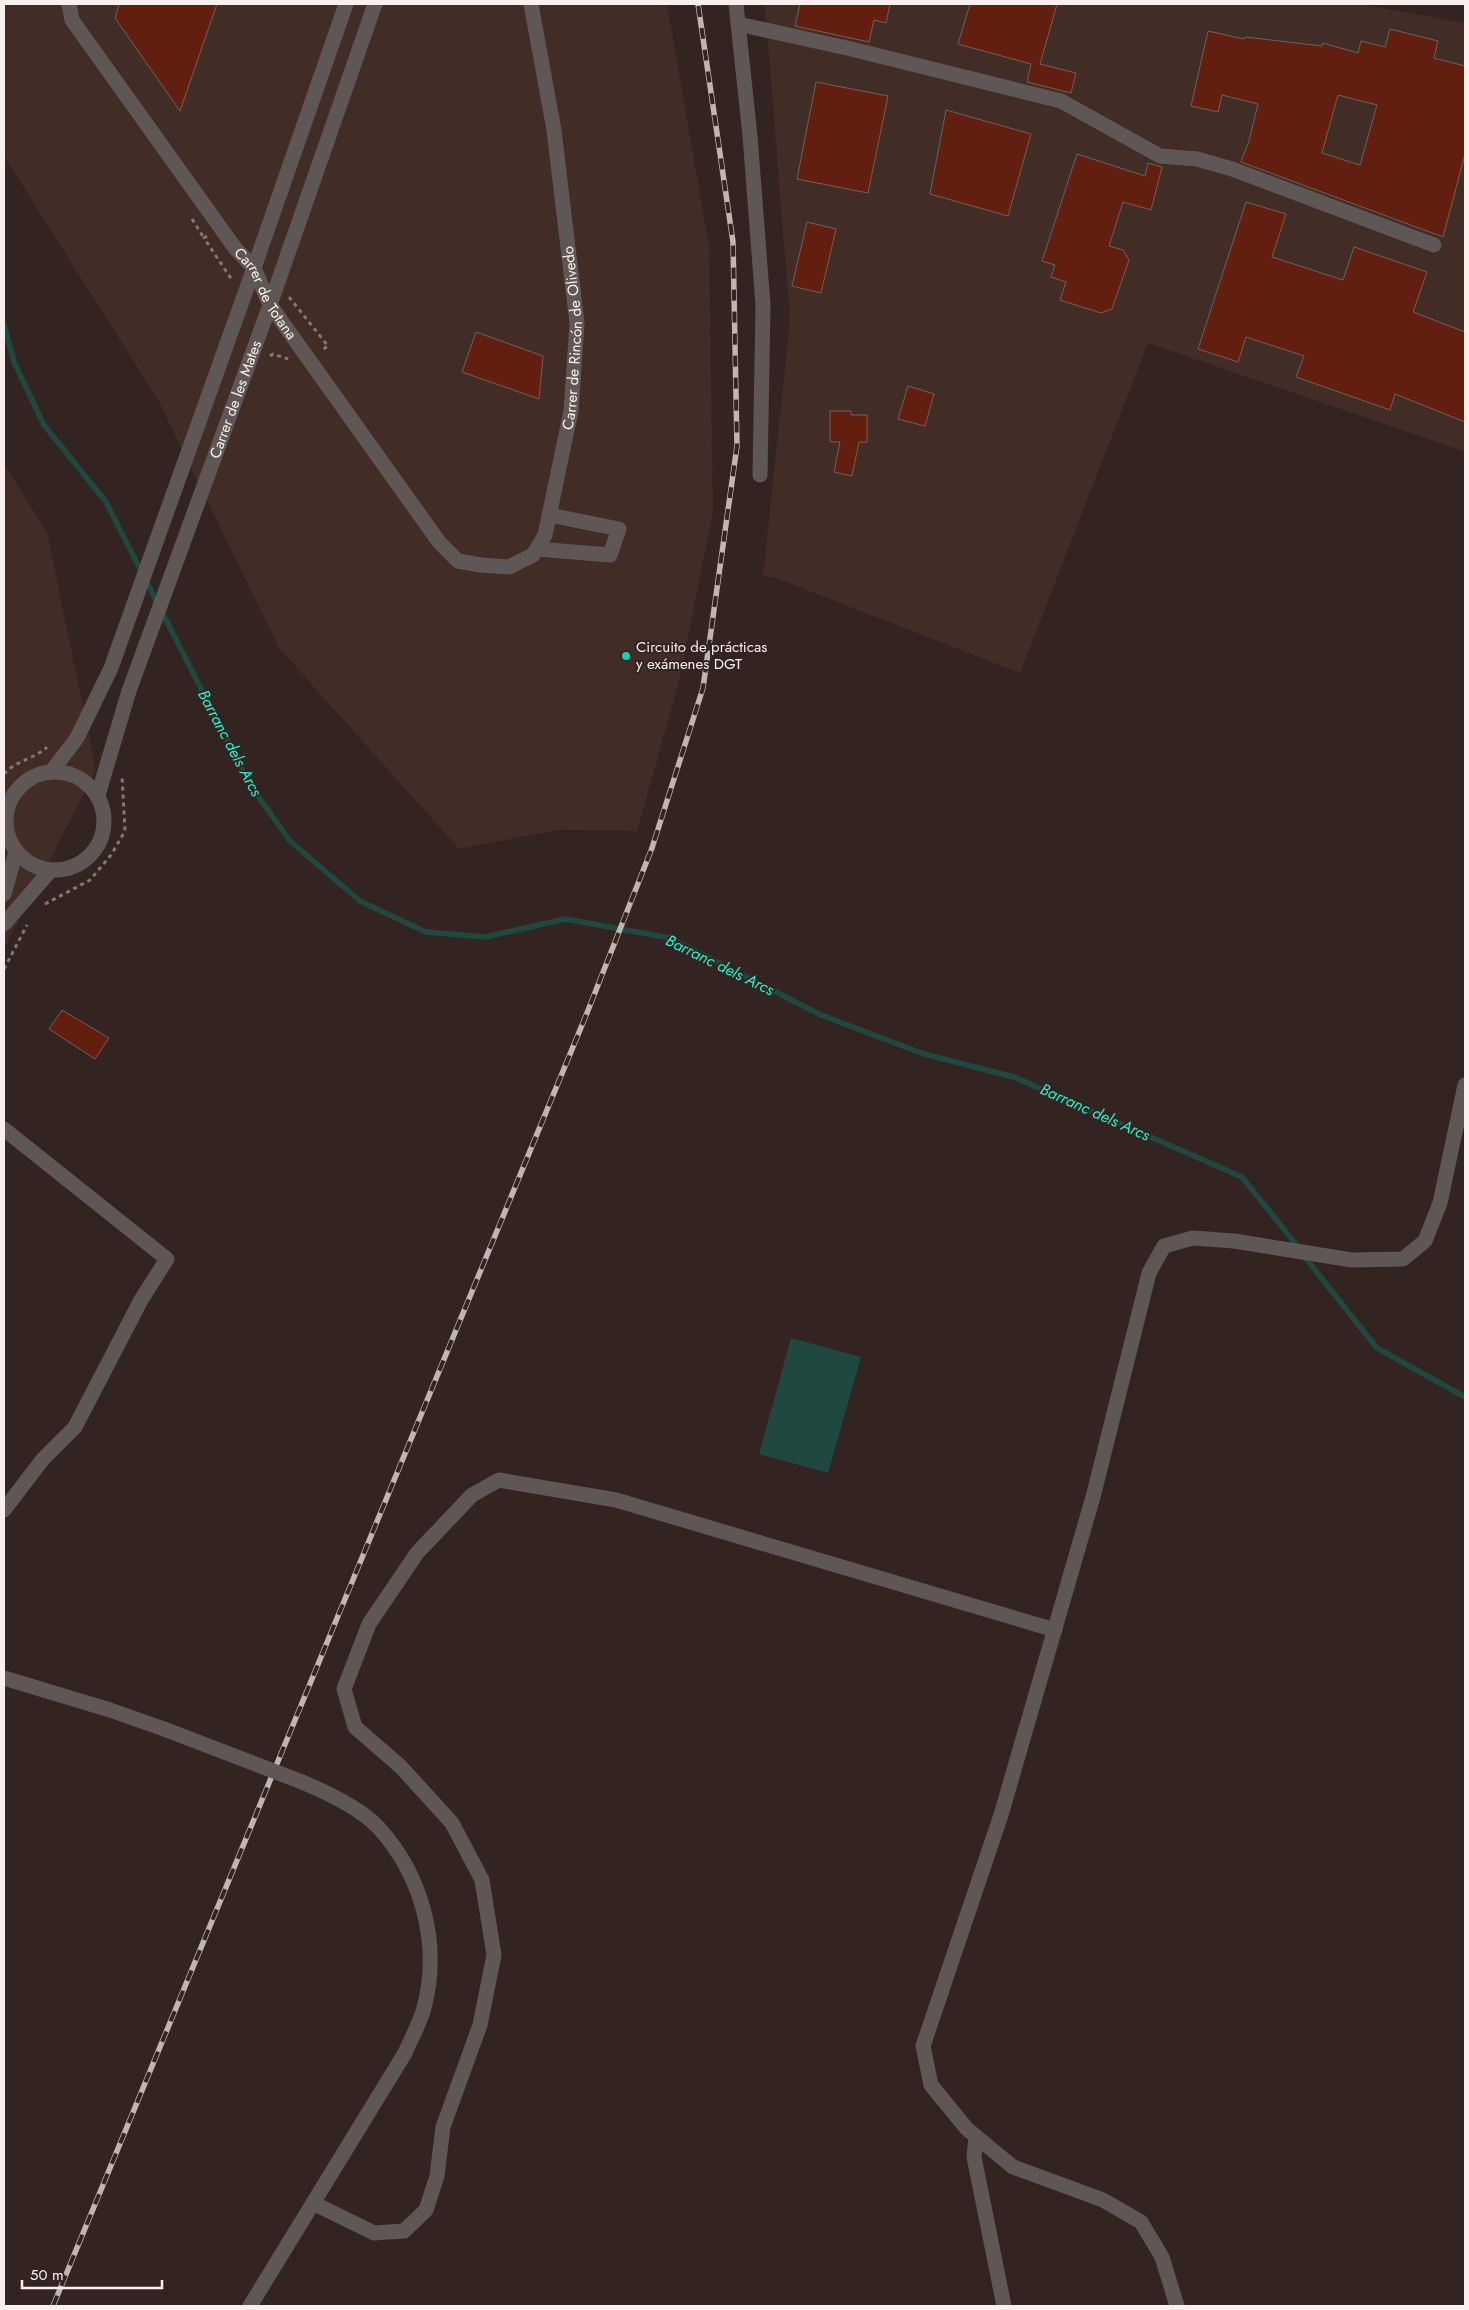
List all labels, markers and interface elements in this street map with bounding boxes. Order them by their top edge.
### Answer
street label: Carrer de Totana [229,242,302,344]
street label: Carrer de Rincón de Olivedo [556,245,588,432]
street label: Carrer de les Mates [204,337,267,462]
place label: Circuito de prácticas y exámenes DGT [636,636,767,675]
marker: Circuito de prácticas y exámenes DGT [620,650,632,662]
water label: Barranc dels Arcs [192,686,268,801]
water label: Barranc dels Arcs [662,929,779,1002]
water label: Barranc dels Arcs [1036,1078,1154,1147]
scale bar [22,2258,162,2290]
text: 50 m [30,2264,64,2286]

